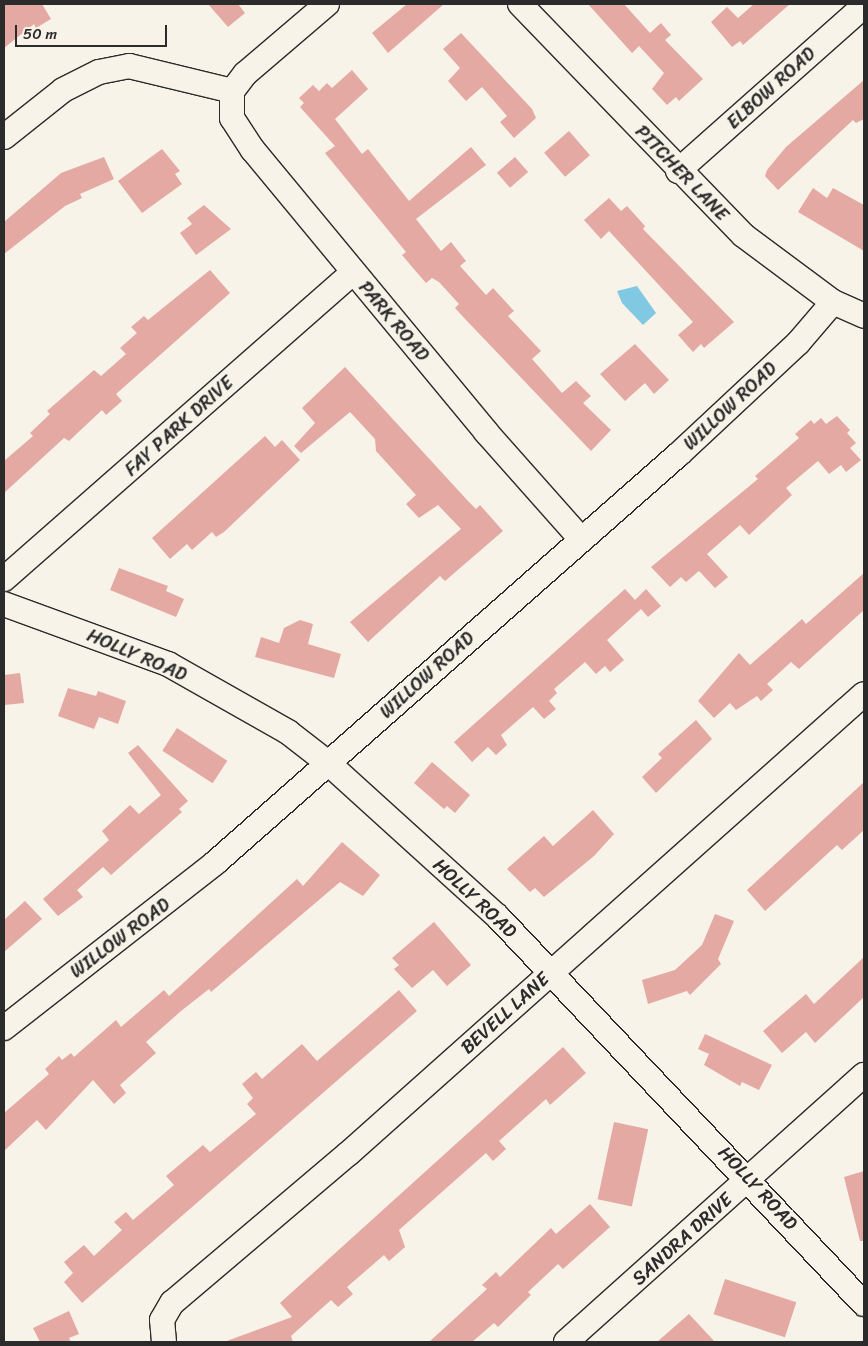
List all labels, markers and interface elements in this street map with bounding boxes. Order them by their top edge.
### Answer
scale bar [18,15,170,47]
text: 50 m [23,21,57,47]
street label: ELBOW ROAD [722,42,820,134]
street label: PITCHER LANE [630,120,734,226]
street label: PARK ROAD [354,276,434,366]
street label: WILLOW ROAD [679,357,781,455]
street label: FAY PARK DRIVE [120,371,238,481]
street label: HOLLY ROAD [84,624,190,686]
street label: WILLOW ROAD [375,627,479,723]
street label: HOLLY ROAD [428,853,522,943]
street label: WILLOW ROAD [66,893,174,983]
street label: BEVELL LANE [456,967,554,1059]
street label: HOLLY ROAD [713,1141,803,1235]
street label: SANDRA DRIVE [626,1187,738,1291]

